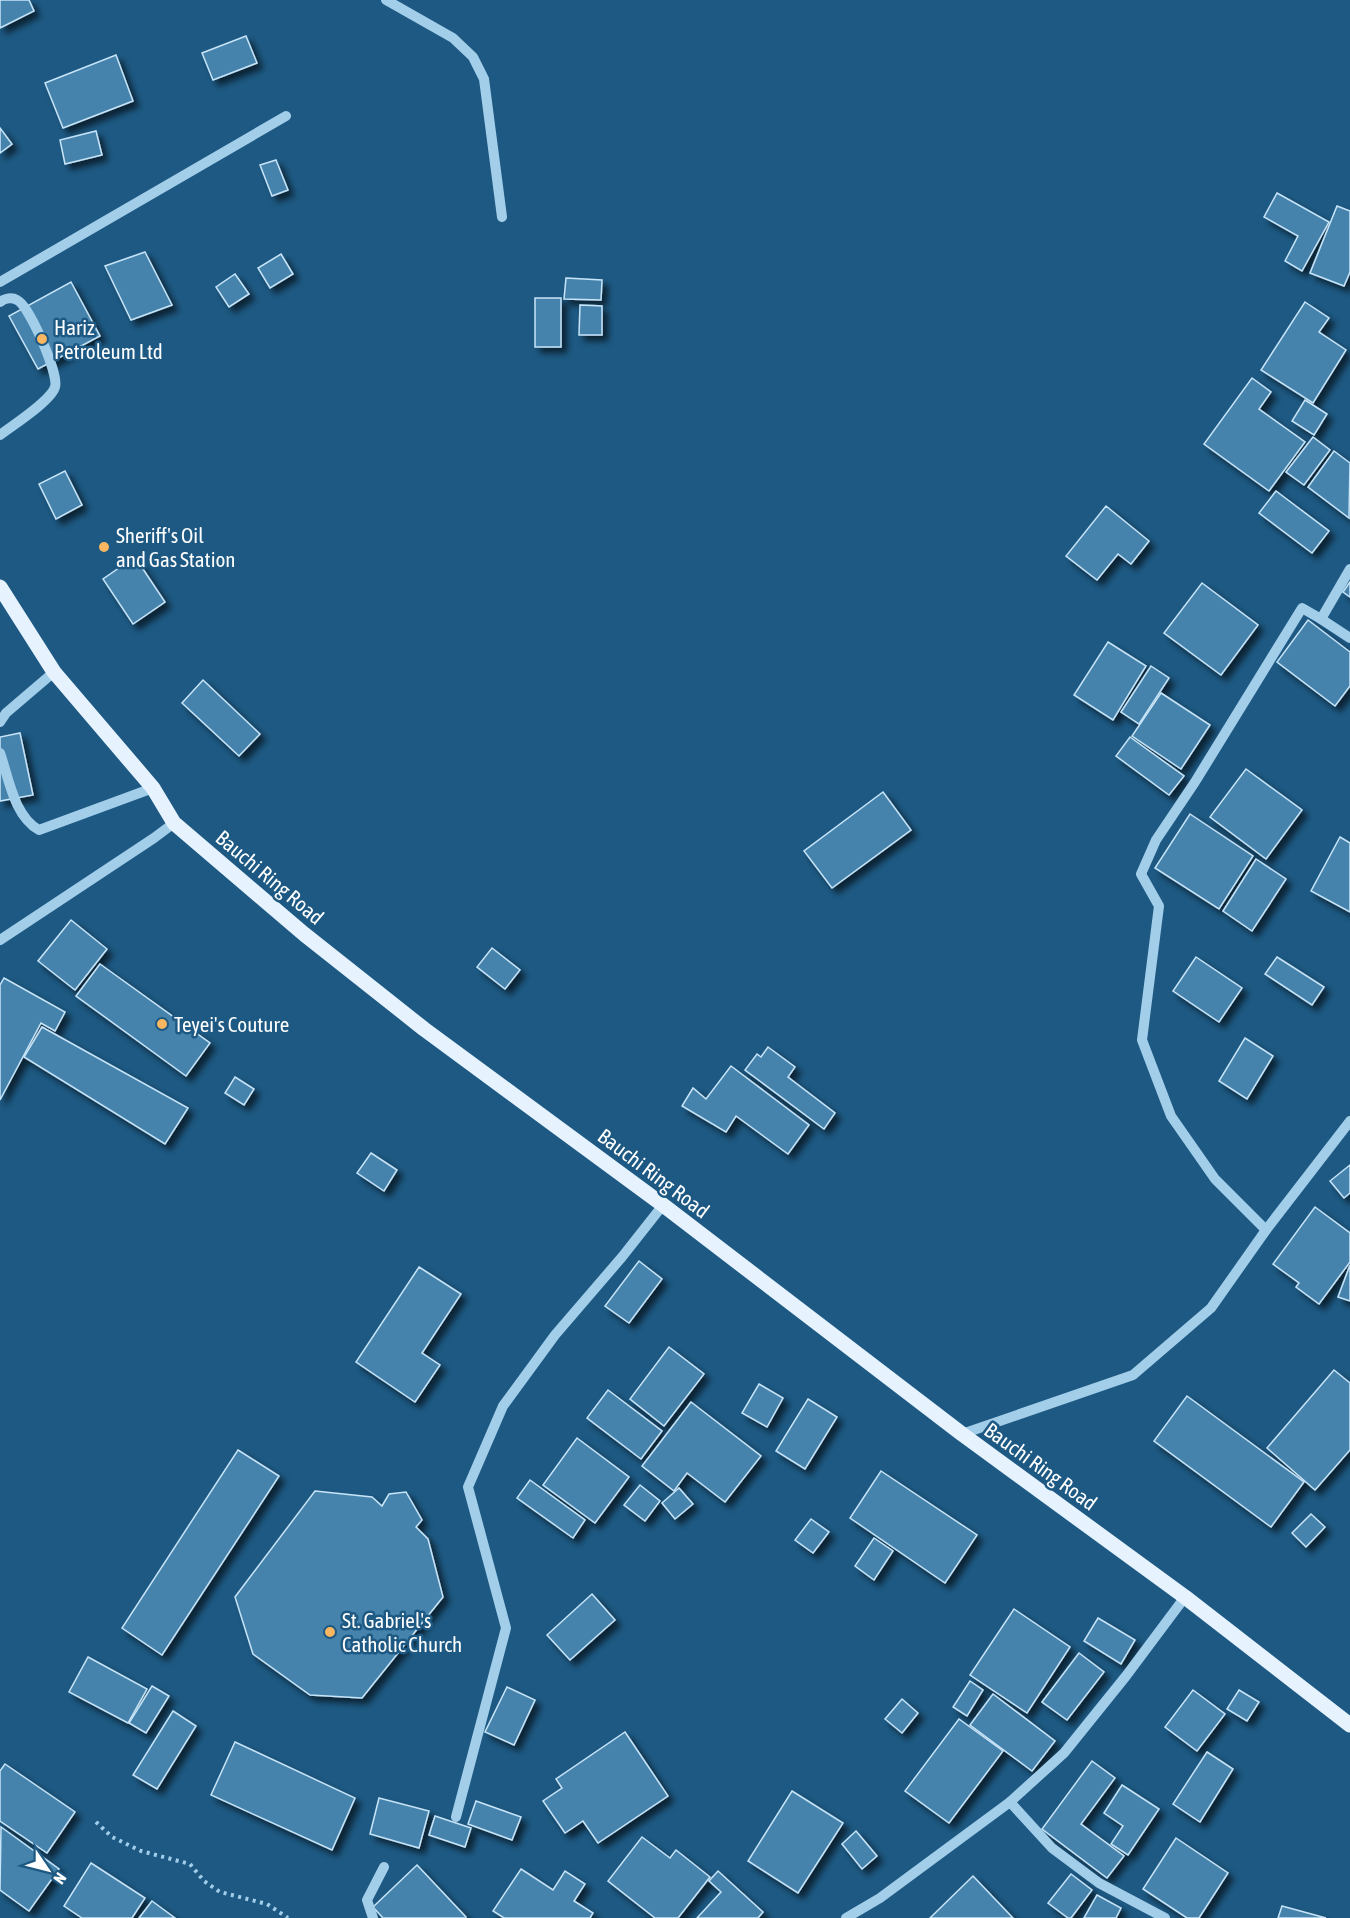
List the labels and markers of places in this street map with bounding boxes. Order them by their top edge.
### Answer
place label: Hariz Petroleum Ltd [54,315,163,363]
marker: Hariz Petroleum Ltd [35,332,49,346]
place label: Sheriff's Oil and Gas Station [116,523,236,571]
marker: Sheriff's Oil and Gas Station [97,540,111,554]
place label: Teyei's Couture [174,1012,289,1036]
marker: Teyei's Couture [155,1017,169,1031]
place label: St. Gabriel's Catholic Church [342,1608,462,1656]
marker: St. Gabriel's Catholic Church [323,1625,337,1639]

